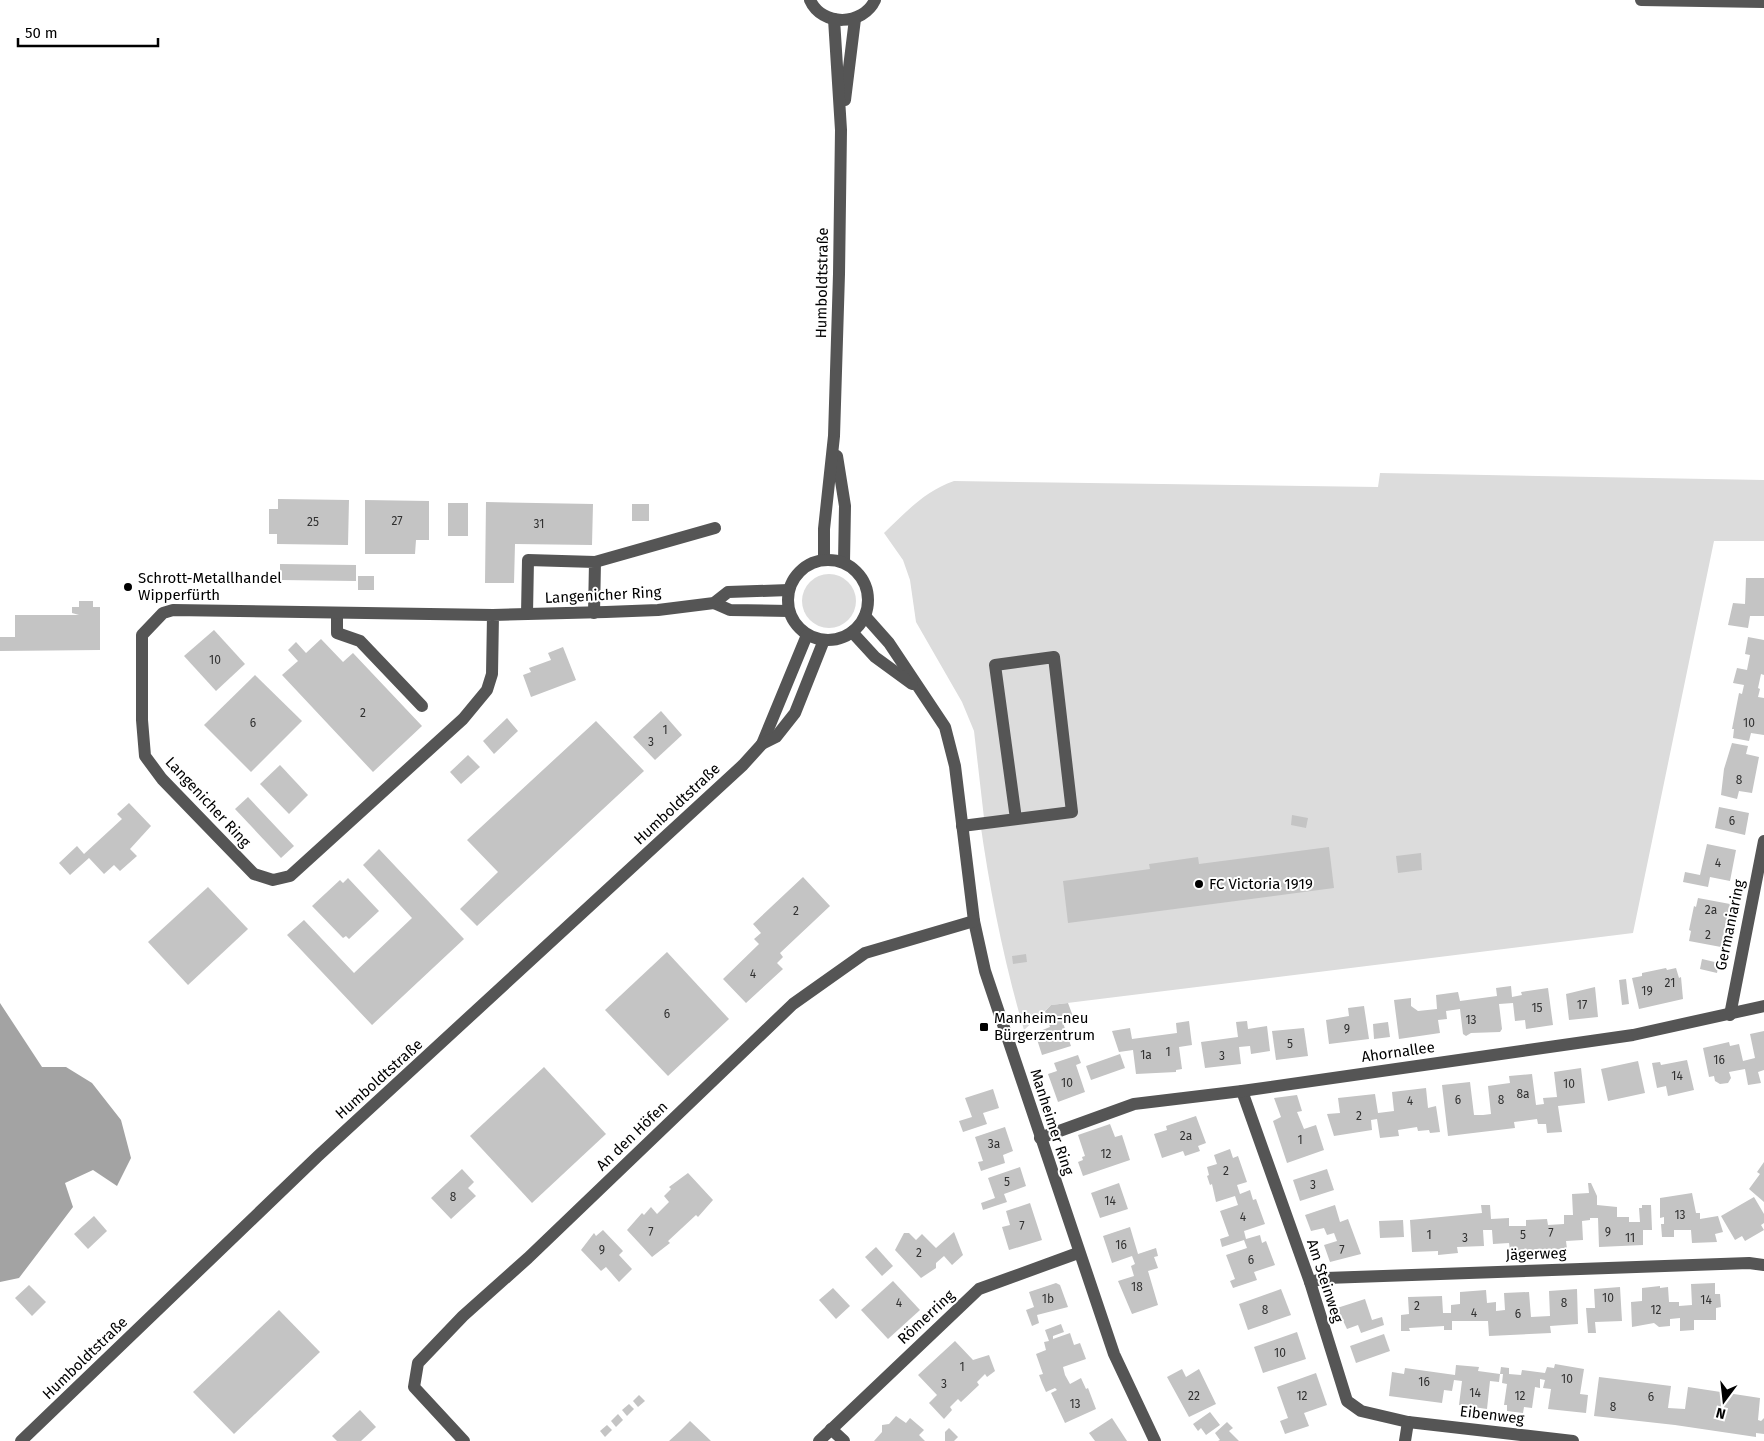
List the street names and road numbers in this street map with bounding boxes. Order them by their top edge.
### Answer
street label: Humboldtstraße [812,227,832,339]
street label: Langenicher Ring [544,583,662,607]
street label: Langenicher Ring [162,753,255,851]
street label: Humboldtstraße [630,760,724,848]
street label: Germaniaring [1712,878,1748,972]
street label: Humboldtstraße [332,1035,426,1123]
street label: Ahornallee [1360,1038,1436,1066]
street label: Manheimer Ring [1026,1067,1078,1178]
street label: An den Höfen [593,1098,671,1174]
street label: Am Steinweg [1303,1237,1347,1325]
street label: Jägerweg [1505,1244,1567,1264]
street label: Römerring [894,1286,958,1348]
street label: Humboldtstraße [39,1313,131,1403]
street label: Eibenweg [1459,1402,1525,1428]

